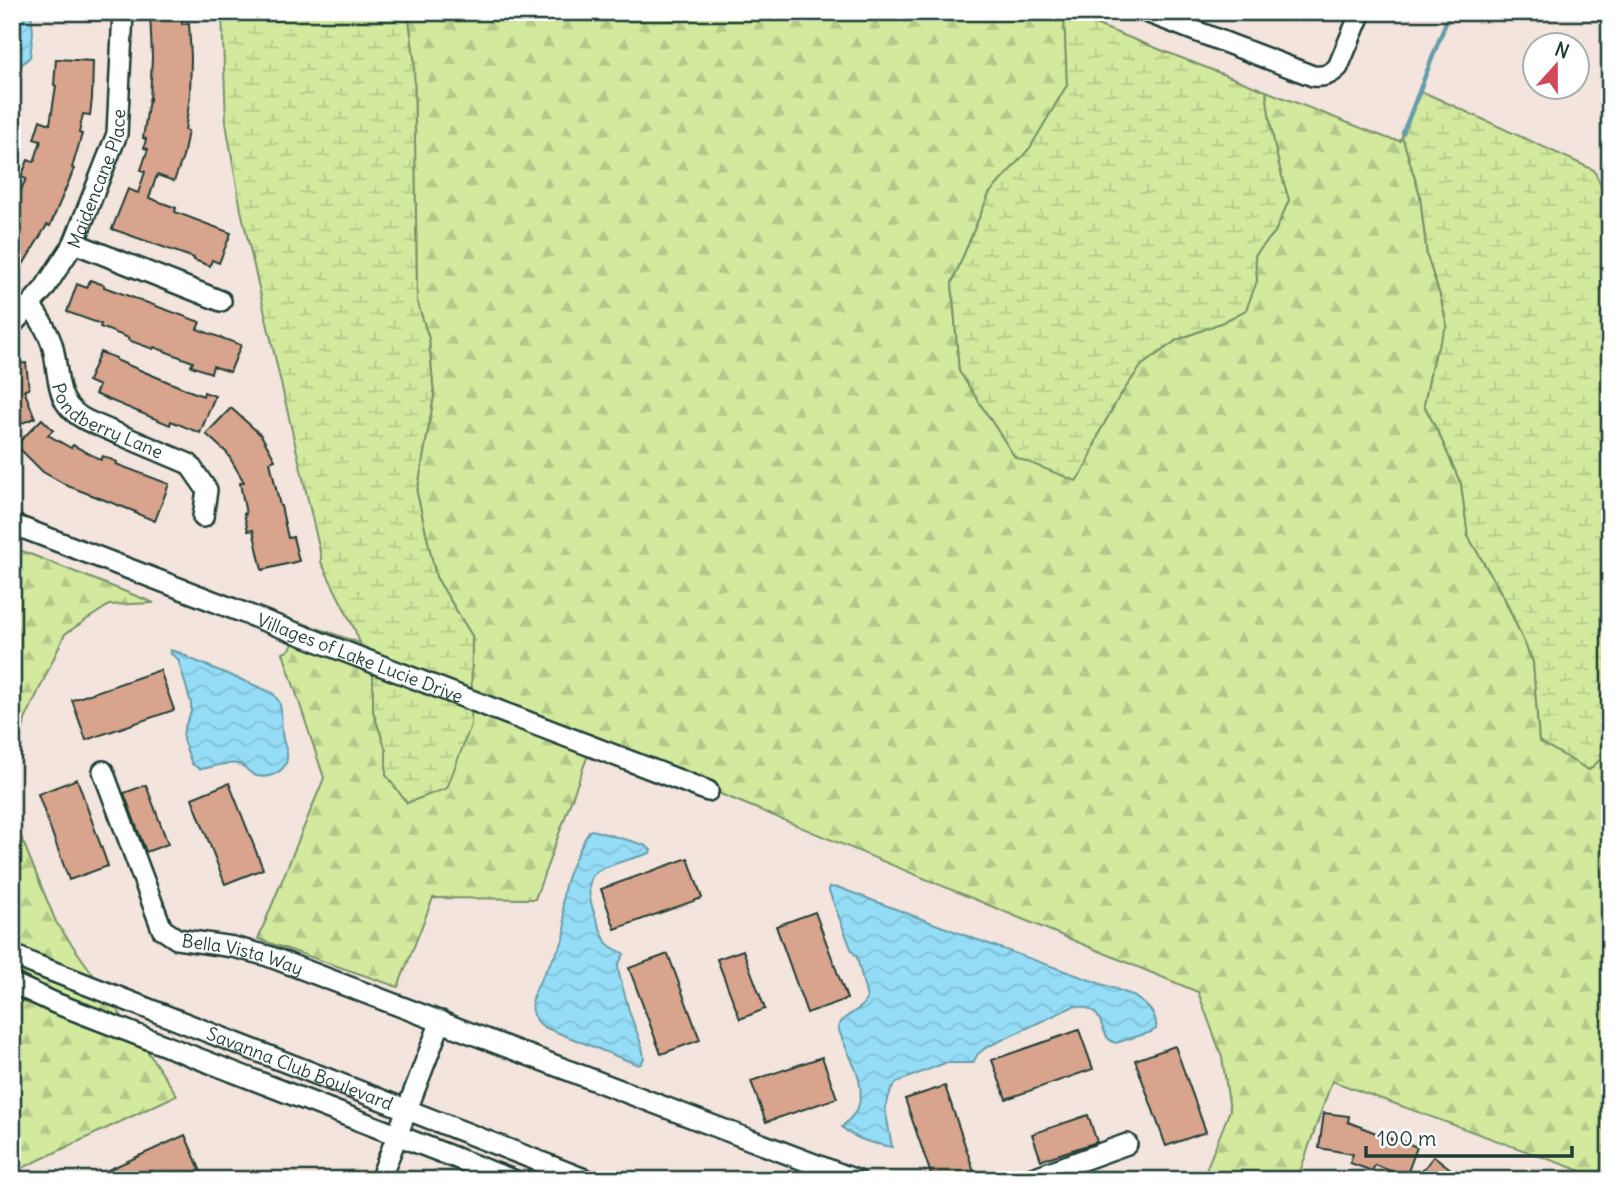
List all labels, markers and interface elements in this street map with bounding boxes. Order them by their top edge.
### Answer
north arrow [1520,32,1590,102]
text: N [1552,37,1573,64]
street label: Maidencane Place [62,108,130,251]
street label: Pondberry Lane [47,380,167,463]
street label: Villages of Lake Lucie Drive [254,608,467,708]
street label: Bella Vista Way [180,928,307,980]
street label: Savanna Club Boulevard [204,1021,397,1115]
scale bar [1366,1115,1573,1159]
text: 100 m [1377,1125,1436,1152]

